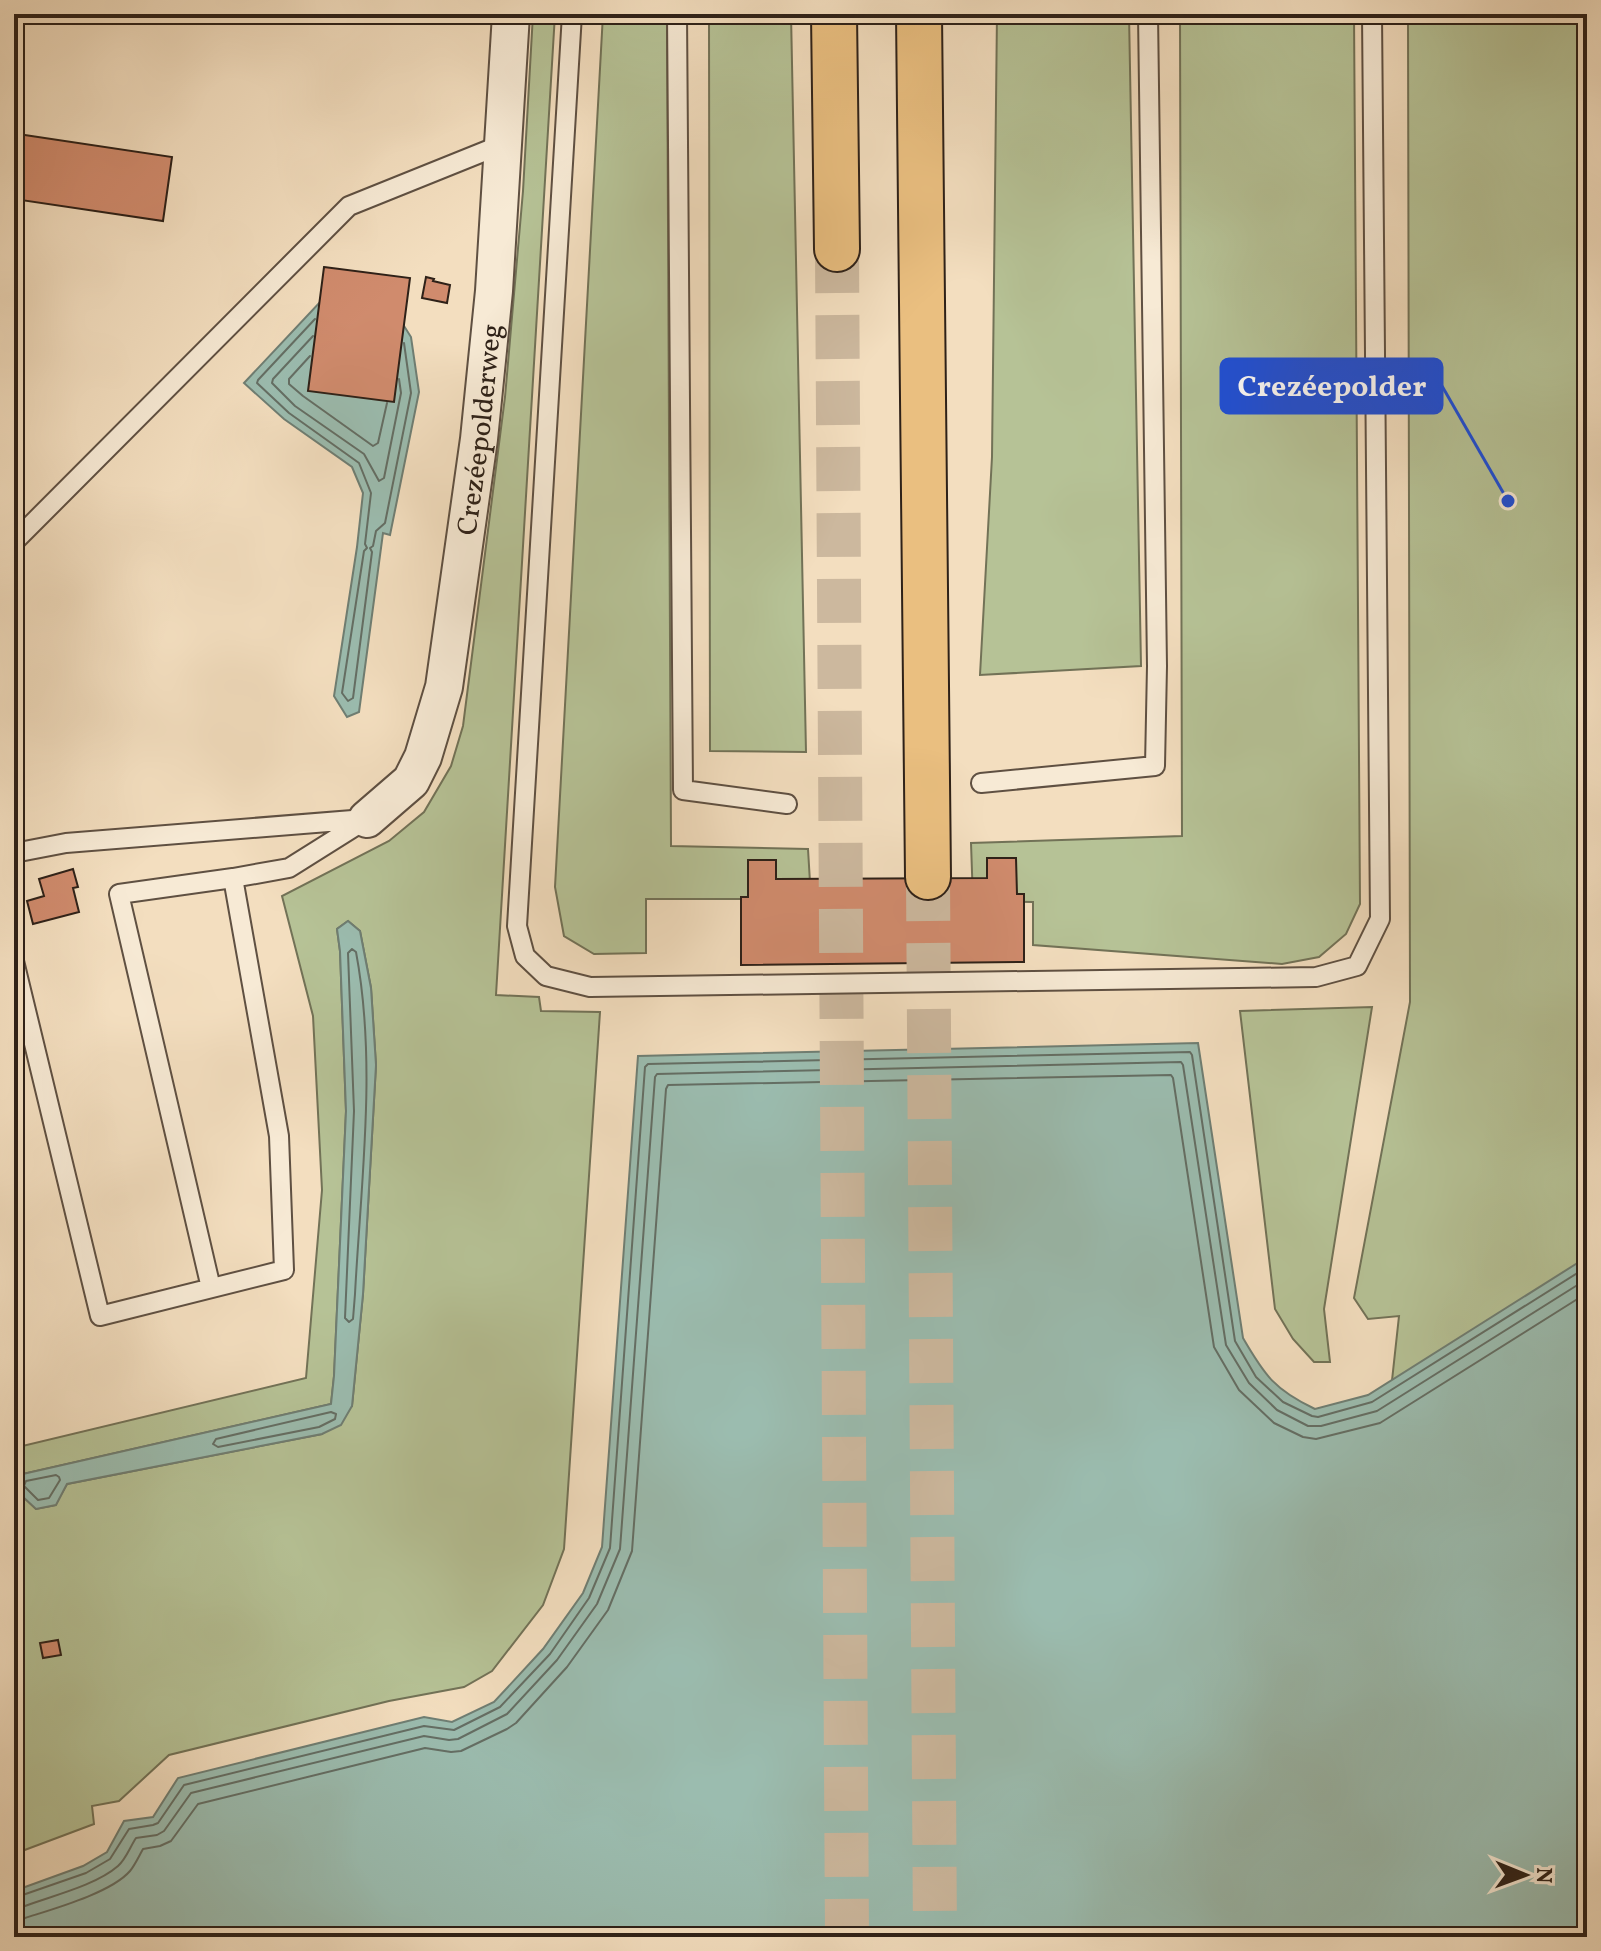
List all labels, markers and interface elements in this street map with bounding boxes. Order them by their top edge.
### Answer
street label: Crezéepolderweg [449,322,513,538]
callout: Crezéepolder [1221,359,1442,413]
text: Crezéepolder [1238,367,1426,409]
north arrow [1485,1835,1565,1915]
text: N [1527,1867,1558,1884]

